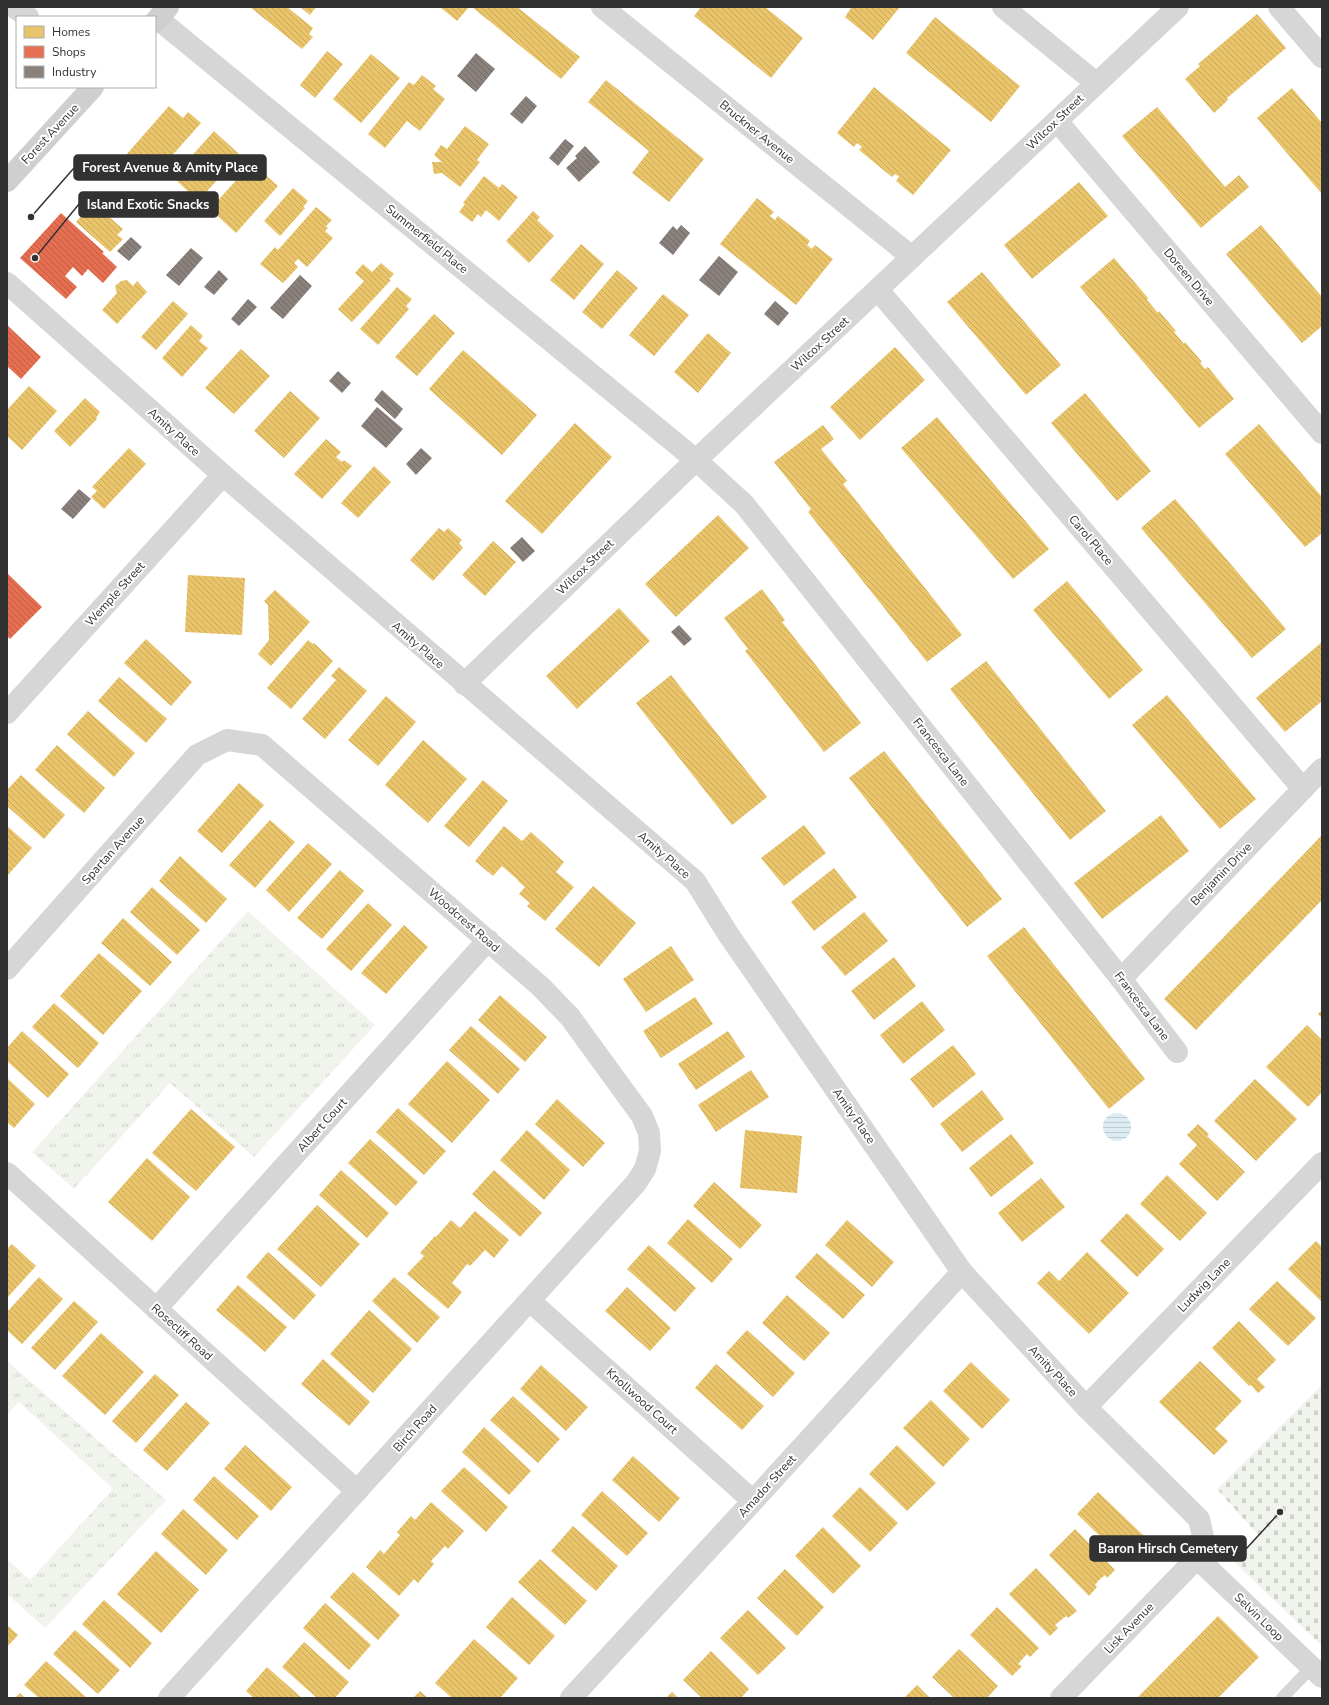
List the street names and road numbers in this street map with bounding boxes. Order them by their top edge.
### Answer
street label: Wilcox Street [1023,90,1088,153]
street label: Bruckner Avenue [716,97,798,167]
street label: Forest Avenue [18,100,82,168]
street label: Summerfield Place [382,201,472,277]
street label: Doreen Drive [1160,245,1218,309]
street label: Wilcox Street [788,313,853,375]
street label: Amity Place [145,404,203,460]
street label: Carol Place [1065,511,1117,569]
street label: Wilcox Street [553,535,618,598]
street label: Wemple Street [82,558,149,630]
street label: Amity Place [388,618,448,672]
street label: Francesca Lane [909,715,973,789]
street label: Spartan Avenue [78,812,148,888]
street label: Amity Place [634,828,694,882]
street label: Benjamin Drive [1187,839,1255,909]
street label: Woodcrest Road [425,884,503,956]
street label: Francesca Lane [1111,968,1173,1044]
street label: Amity Place [829,1085,879,1147]
street label: Albert Court [293,1094,351,1155]
street label: Ludwig Lane [1174,1255,1234,1315]
street label: Rosecliff Road [148,1300,216,1364]
street label: Amity Place [1025,1342,1081,1400]
street label: Knollwood Court [603,1365,682,1438]
street label: Birch Road [389,1401,441,1455]
street label: Amador Street [735,1451,800,1521]
street label: Selvin Loop [1231,1589,1287,1645]
street label: Lisk Avenue [1101,1599,1157,1657]

